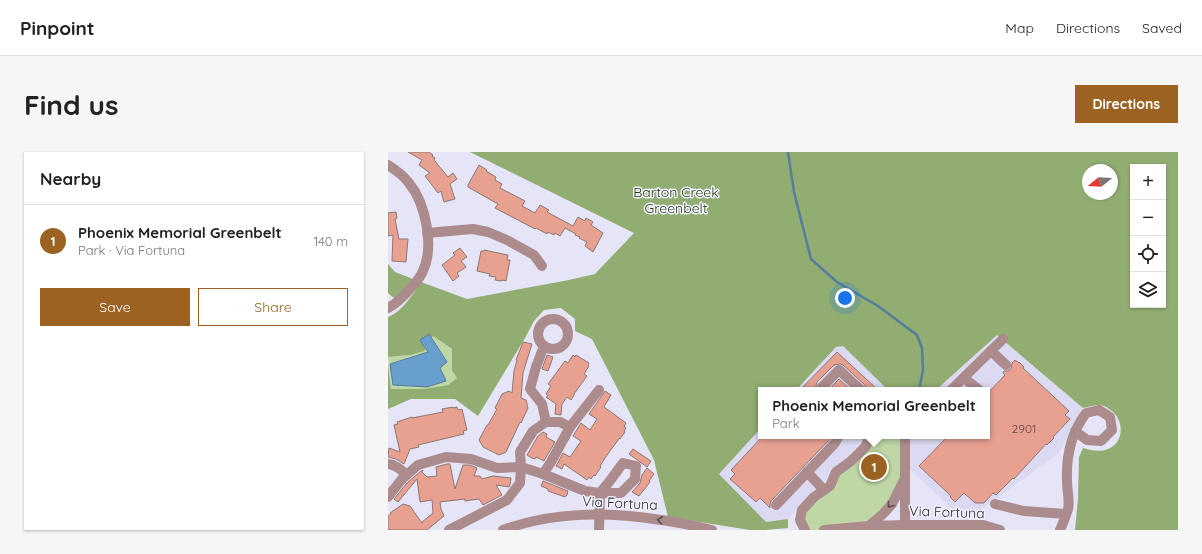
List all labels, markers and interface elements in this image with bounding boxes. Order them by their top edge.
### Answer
text: Pinpoint [20,16,95,40]
text: Map [1005,19,1034,37]
text: Directions [1056,19,1120,37]
text: Saved [1142,19,1182,37]
button: Directions [1075,85,1178,123]
text: Find us [24,87,118,122]
north arrow [1082,164,1118,200]
map controls [1130,164,1166,308]
button: + [1130,164,1166,200]
text: Nearby [40,168,101,189]
park label: Barton Creek Greenbelt [633,183,719,217]
button: − [1130,200,1166,236]
text: Phoenix Memorial Greenbelt [78,223,282,242]
text: 1 [50,233,56,249]
text: 140 m [313,233,348,249]
button: locate [1130,236,1166,272]
text: Park · Via Fortuna [78,242,185,258]
button: layers [1130,272,1166,308]
button: Save [40,288,190,326]
button: Share [198,288,348,326]
your location [835,288,855,308]
popup [758,387,990,439]
text: Phoenix Memorial Greenbelt [772,396,976,415]
text: Park [772,415,800,431]
house number: 2901 [1012,421,1036,436]
pin: 1 [861,452,887,482]
street label: Via Fortuna [582,492,658,514]
one-way arrow [888,500,895,507]
street label: Via Fortuna [909,502,985,522]
one-way arrow [657,516,663,525]

